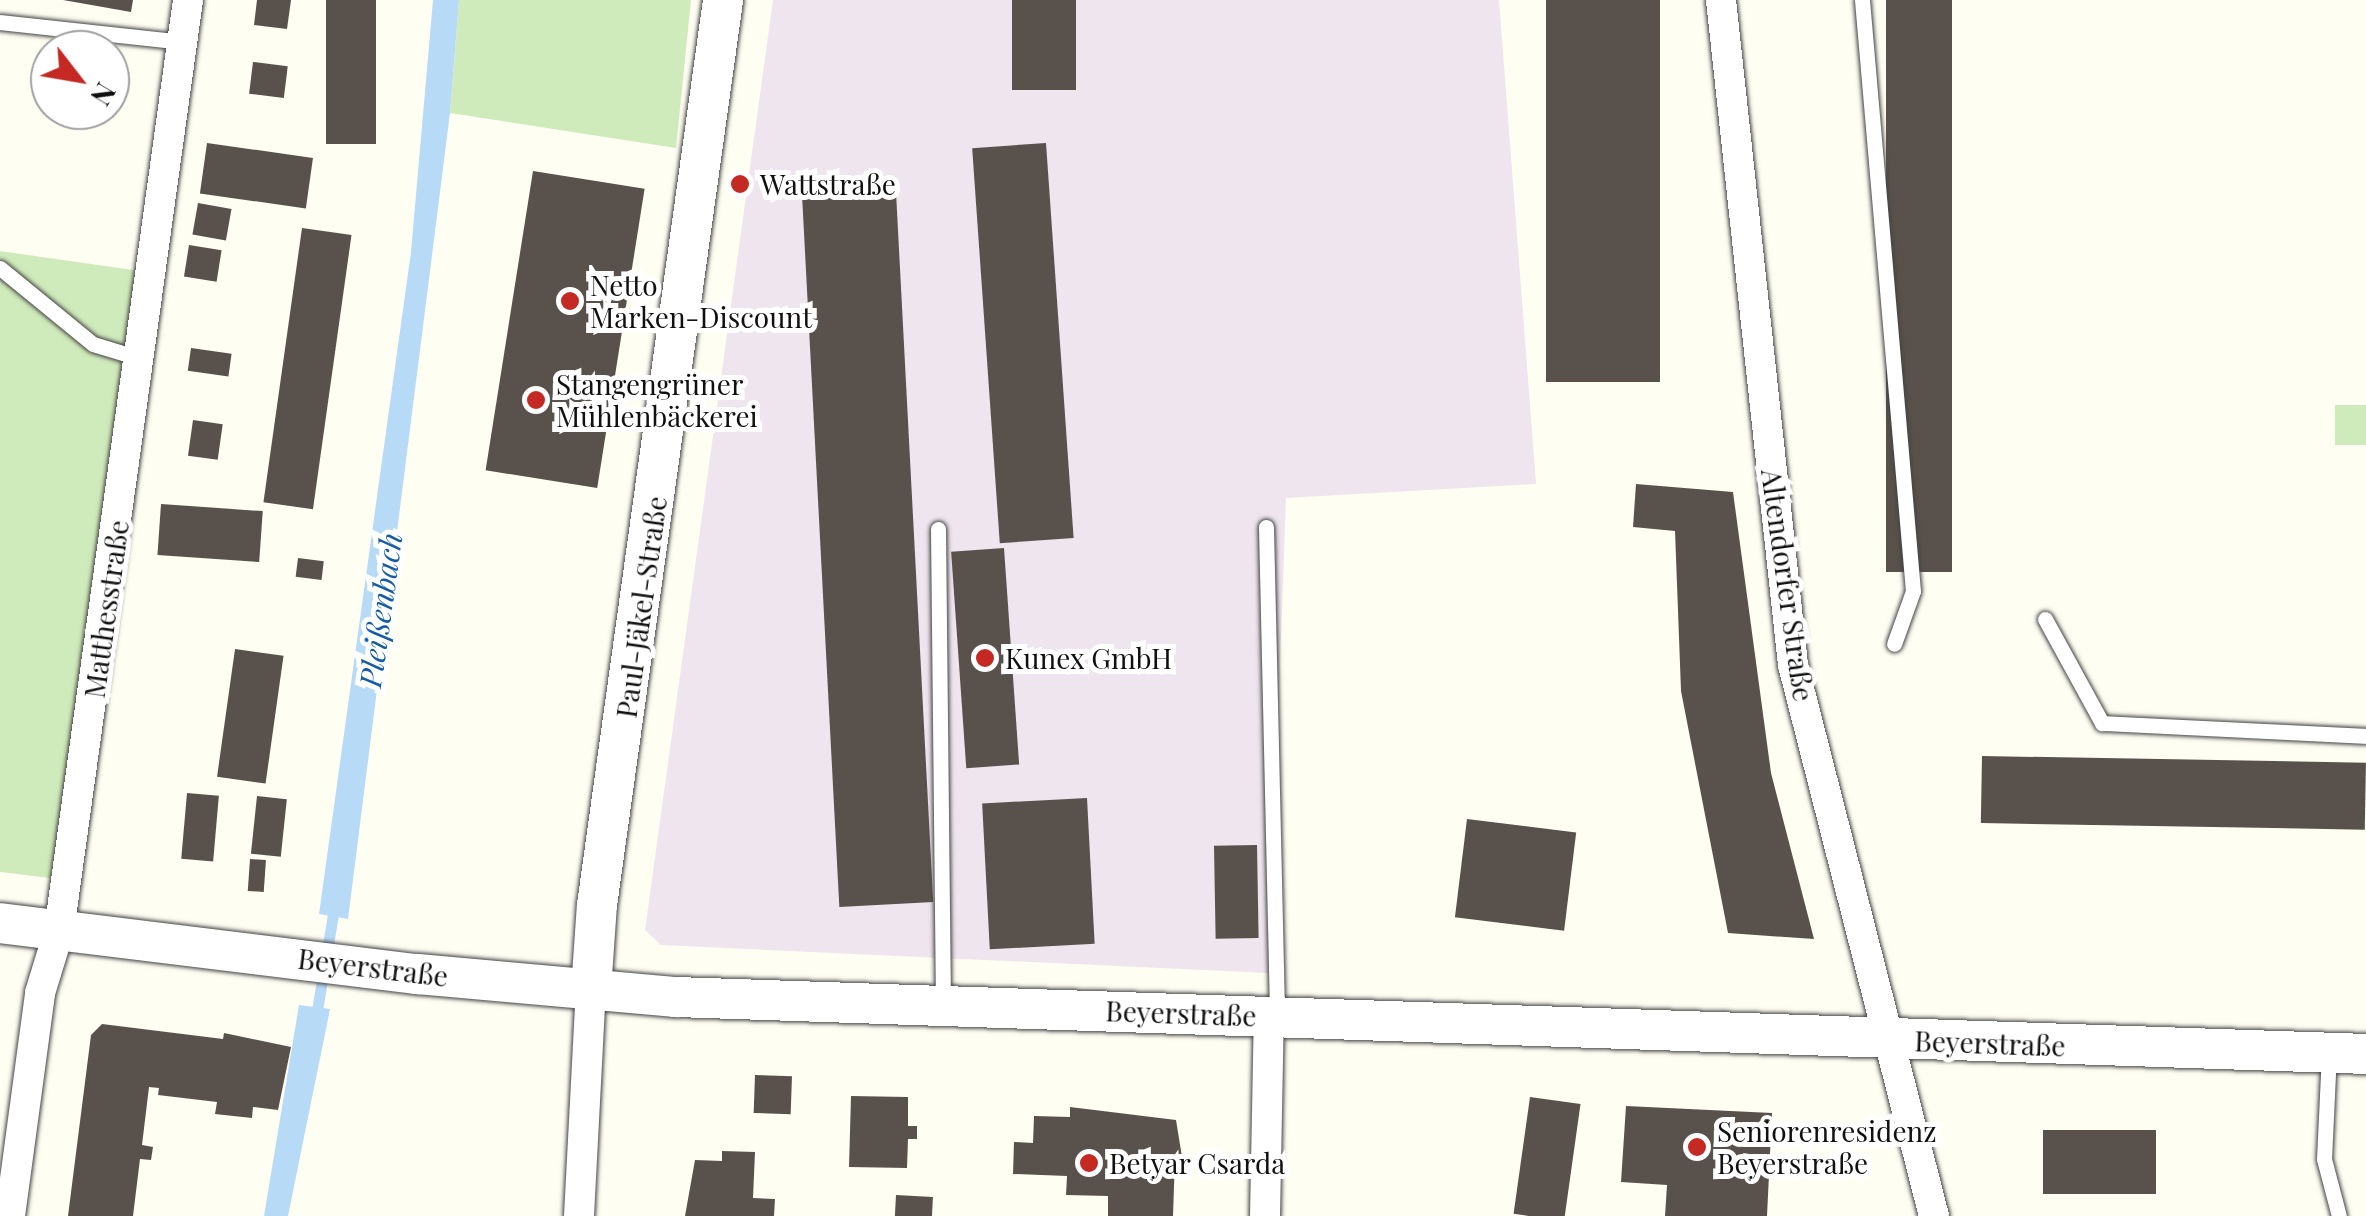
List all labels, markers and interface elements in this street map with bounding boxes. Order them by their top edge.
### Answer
north arrow [30,30,130,130]
text: N [83,76,125,113]
place label: Wattstraße [760,167,896,201]
marker: Wattstraße [729,173,751,195]
place label: Netto Marken-Discount [590,268,812,334]
marker: Netto Marken-Discount [559,290,581,312]
place label: Stangengrüner Mühlenbäckerei [556,367,758,433]
marker: Stangengrüner Mühlenbäckerei [525,389,547,411]
street label: Altendorfer Straße [1755,466,1821,704]
street label: Paul-Jäkel-Straße [609,494,673,720]
street label: Matthesstraße [77,518,135,700]
water label: Pleißenbach [351,530,409,690]
place label: Kunex GmbH [1005,641,1173,675]
marker: Kunex GmbH [974,647,996,669]
street label: Beyerstraße [296,941,450,993]
street label: Beyerstraße [1105,994,1257,1032]
street label: Beyerstraße [1914,1024,2066,1062]
place label: Seniorenresidenz Beyerstraße [1717,1114,1937,1180]
marker: Seniorenresidenz Beyerstraße [1686,1136,1708,1158]
place label: Betyar Csarda [1109,1146,1286,1180]
marker: Betyar Csarda [1078,1152,1100,1174]

